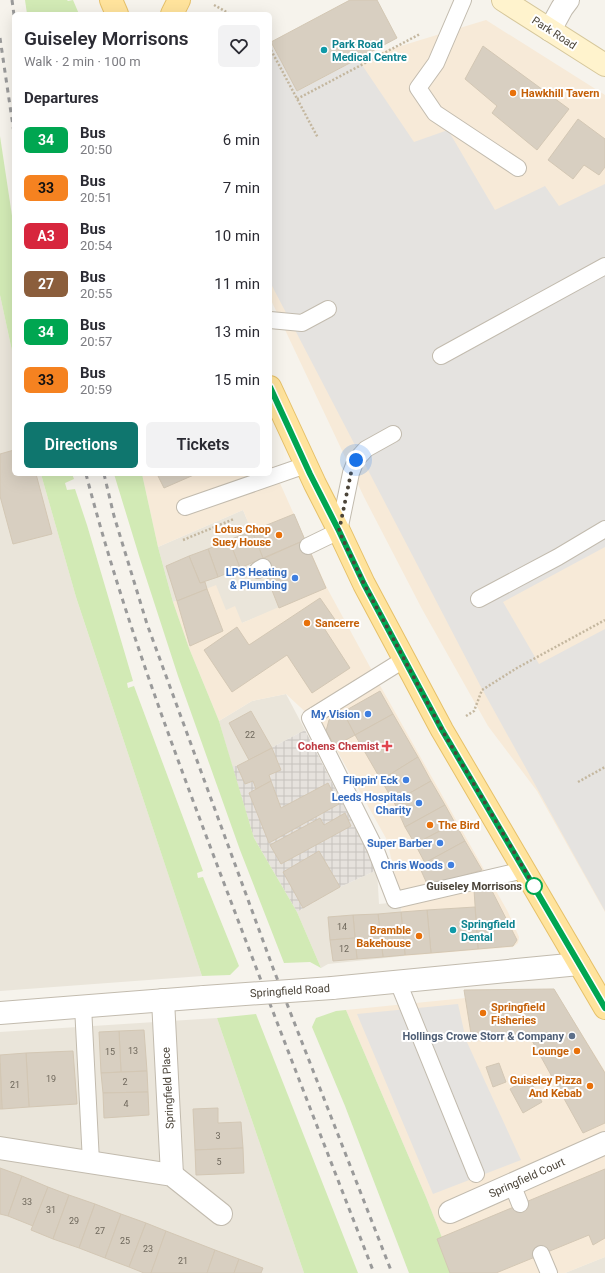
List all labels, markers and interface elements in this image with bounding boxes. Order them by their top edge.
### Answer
street label: Park Road [529,14,579,52]
button: heart [218,25,260,67]
text: Guiseley Morrisons [24,27,189,50]
place label: Park Road Medical Centre [332,38,407,64]
marker: Park Road Medical Centre [319,45,329,55]
text: Walk · 2 min · 100 m [24,54,141,69]
place label: Hawkhill Tavern [521,87,599,100]
marker: Hawkhill Tavern [508,88,518,98]
text: Departures [24,89,99,107]
text: Bus [80,124,106,142]
text: 6 min [223,131,260,149]
text: 34 [38,132,54,148]
text: 20:50 [80,142,112,157]
text: Bus [80,172,106,190]
text: 7 min [223,179,260,197]
text: 33 [38,180,54,196]
text: 20:51 [80,190,112,205]
text: Bus [80,220,106,238]
text: 10 min [214,227,260,245]
text: A3 [37,228,55,244]
text: 20:54 [80,238,112,253]
text: Bus [80,268,106,286]
text: 11 min [214,275,260,293]
text: 27 [38,276,54,292]
text: 20:55 [80,286,112,301]
text: Bus [80,316,106,334]
text: 13 min [214,323,260,341]
text: 34 [38,324,54,340]
text: 20:57 [80,334,112,349]
text: Bus [80,364,106,382]
text: 15 min [214,371,260,389]
text: 33 [38,372,54,388]
text: 20:59 [80,382,112,397]
button: Directions [24,422,138,468]
button: Tickets [146,422,260,468]
your location [346,450,366,470]
place label: Lotus Chop Suey House [212,523,271,549]
marker: Lotus Chop Suey House [274,530,284,540]
place label: LPS Heating & Plumbing [226,566,287,592]
marker: LPS Heating & Plumbing [290,573,300,583]
place label: Sancerre [315,617,359,630]
marker: Sancerre [302,618,312,628]
place label: My Vision [311,708,360,721]
marker: My Vision [363,709,373,719]
house number: 22 [245,730,255,740]
place label: Cohens Chemist [298,740,379,753]
marker: Cohens Chemist [382,741,392,751]
place label: Flippin' Eck [343,774,398,787]
marker: Flippin' Eck [401,775,411,785]
place label: Leeds Hospitals Charity [332,791,411,817]
marker: Leeds Hospitals Charity [414,798,424,808]
place label: The Bird [438,819,480,832]
marker: The Bird [425,820,435,830]
place label: Super Barber [367,837,432,850]
marker: Super Barber [435,838,445,848]
place label: Chris Woods [381,859,443,872]
marker: Chris Woods [446,860,456,870]
marker: Guiseley Morrisons [525,877,543,895]
place label: Guiseley Morrisons [426,880,522,893]
place label: Springfield Dental [461,918,515,944]
house number: 14 [337,922,347,932]
place label: Bramble Bakehouse [356,924,411,950]
marker: Springfield Dental [448,925,458,935]
marker: Bramble Bakehouse [414,931,424,941]
house number: 12 [339,944,349,954]
street label: Springfield Road [250,982,330,1000]
place label: Springfield Fisheries [491,1001,545,1027]
marker: Springfield Fisheries [478,1008,488,1018]
place label: Hollings Crowe Storr & Company [402,1030,564,1043]
marker: Hollings Crowe Storr & Company [567,1031,577,1041]
place label: Lounge [532,1045,569,1058]
house number: 13 [128,1046,138,1056]
marker: Lounge [572,1046,582,1056]
house number: 15 [105,1047,115,1057]
street label: Springfield Place [159,1047,177,1129]
house number: 19 [46,1074,56,1084]
place label: Guiseley Pizza And Kebab [510,1074,582,1100]
house number: 2 [122,1077,128,1087]
house number: 21 [10,1080,20,1090]
marker: Guiseley Pizza And Kebab [585,1081,595,1091]
house number: 4 [123,1099,129,1109]
house number: 3 [215,1131,221,1141]
street label: Springfield Court [487,1155,567,1201]
house number: 5 [216,1157,222,1167]
house number: 33 [22,1197,32,1207]
house number: 31 [46,1205,56,1215]
house number: 29 [69,1216,79,1226]
house number: 27 [95,1226,105,1236]
house number: 25 [120,1236,130,1246]
house number: 23 [143,1244,153,1254]
house number: 21 [178,1256,188,1266]

